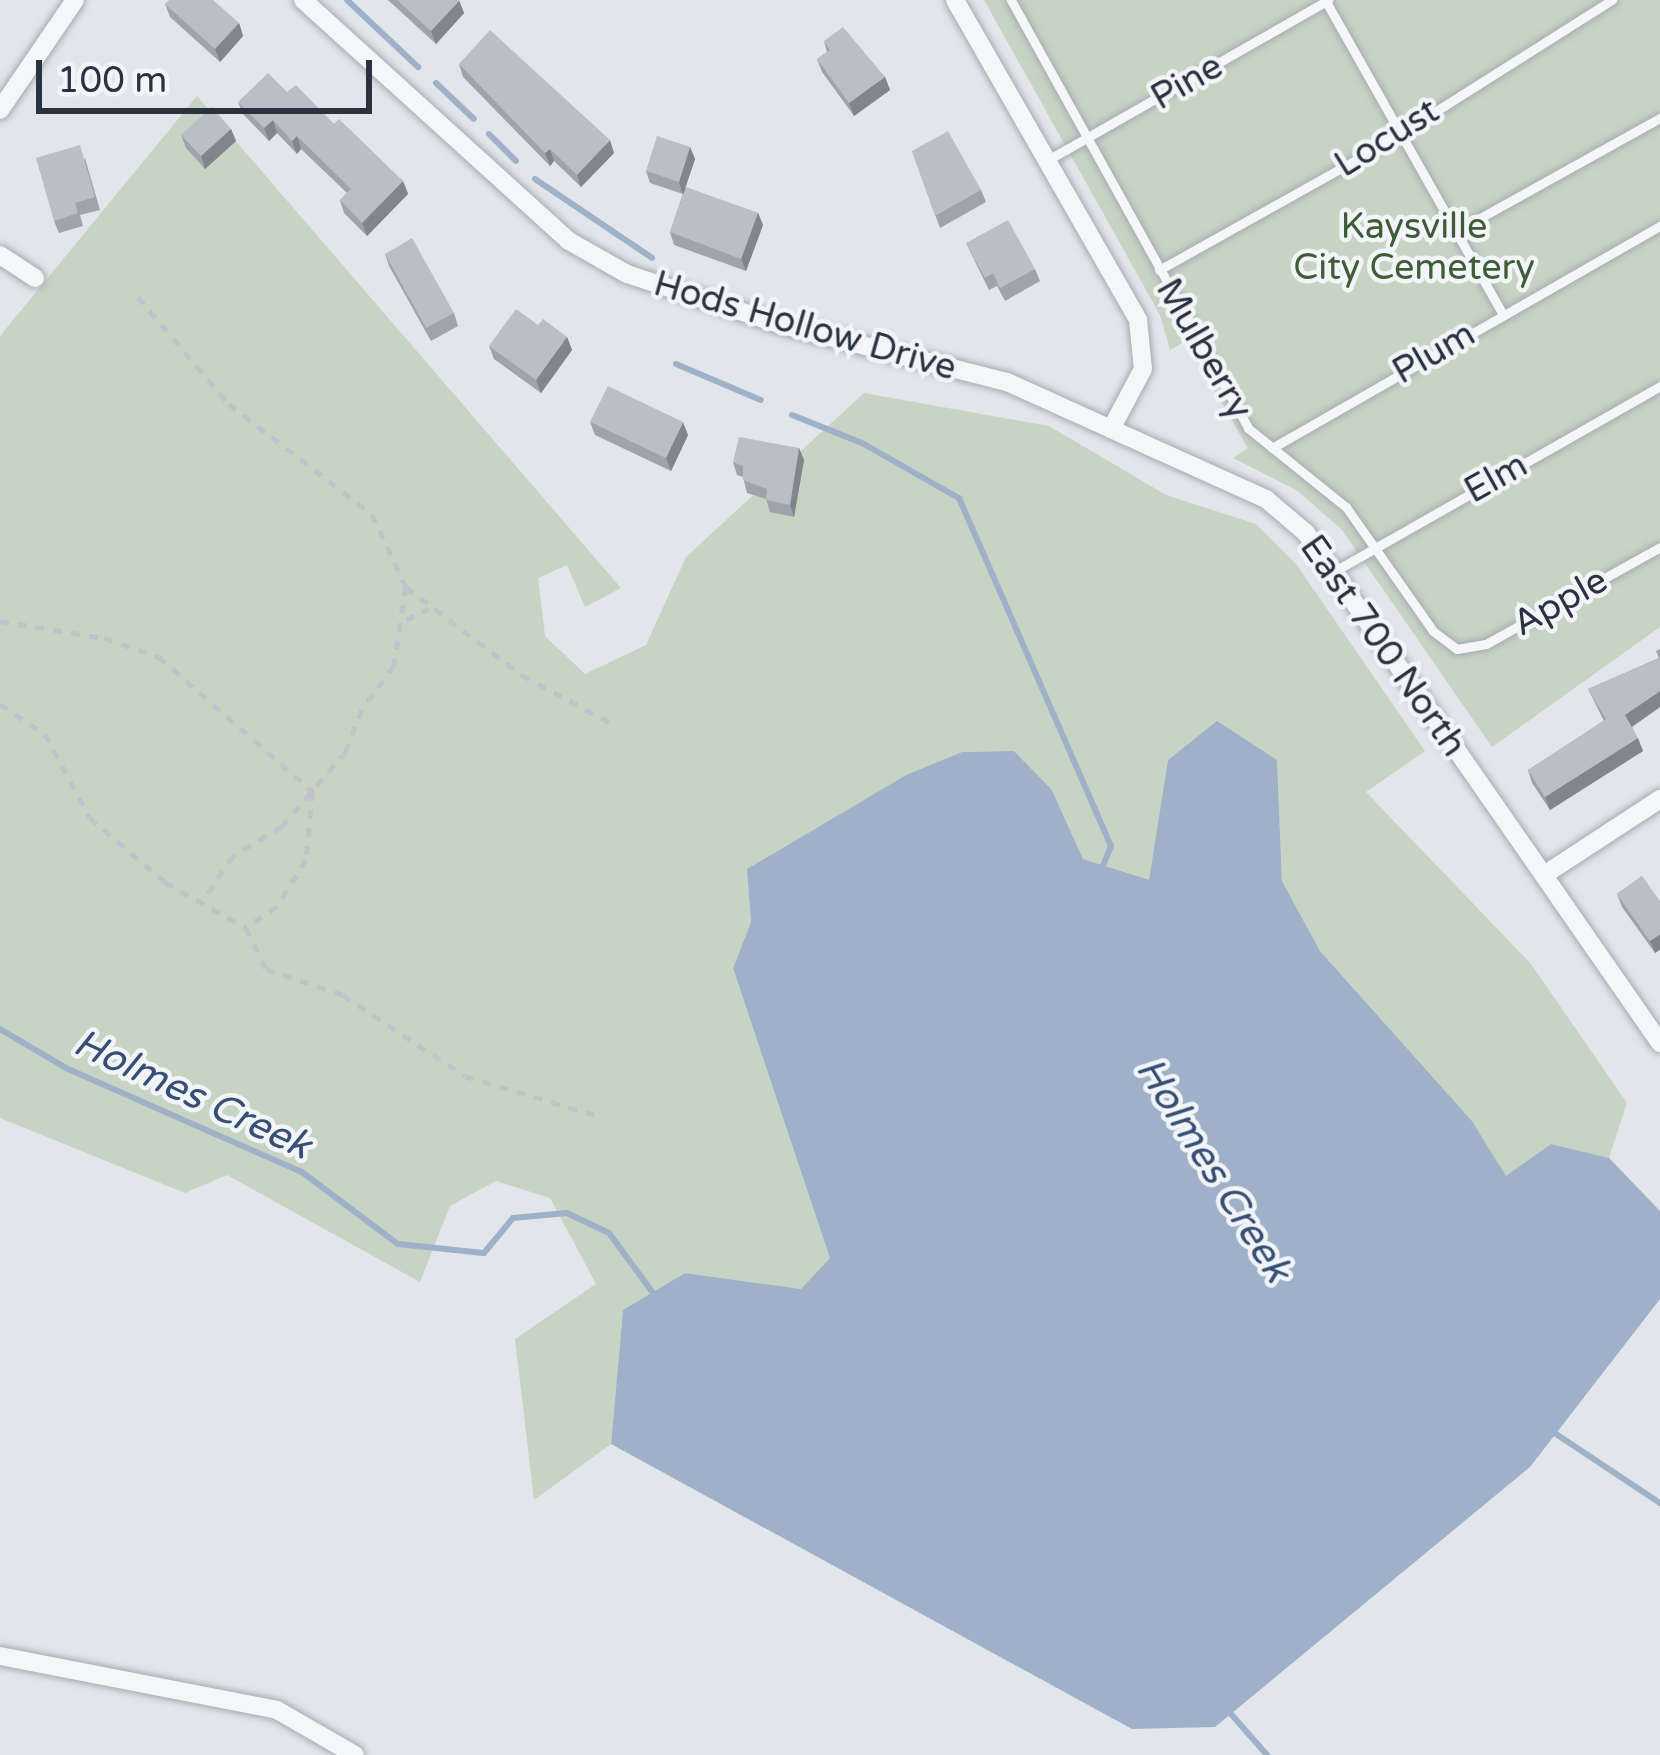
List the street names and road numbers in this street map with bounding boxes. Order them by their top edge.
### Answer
street label: Pine [1144,45,1230,119]
street label: Locust [1327,89,1447,187]
street label: Hods Hollow Drive [649,262,961,390]
street label: Mulberry [1146,271,1262,427]
street label: Plum [1385,312,1483,394]
street label: Elm [1457,443,1535,513]
street label: East 700 North [1291,527,1475,765]
street label: Apple [1505,559,1615,645]

